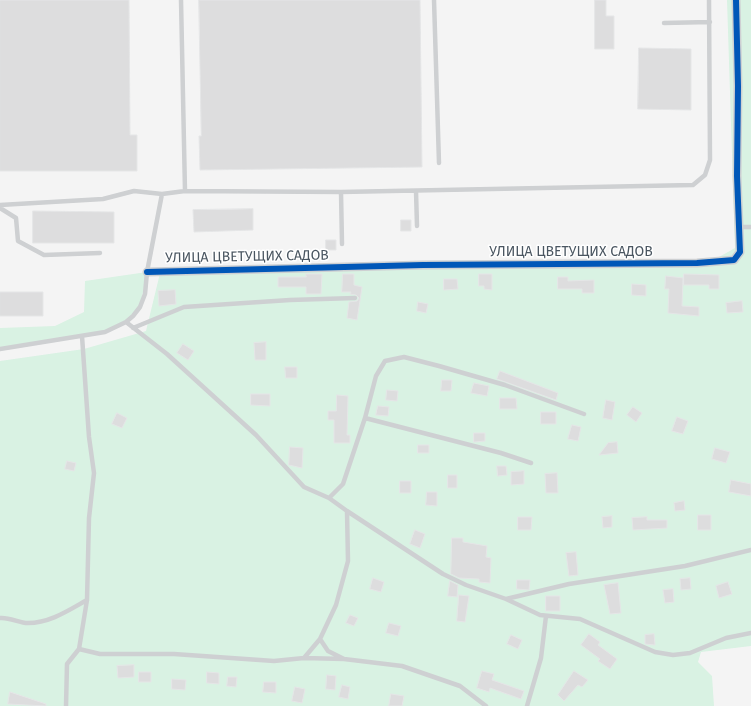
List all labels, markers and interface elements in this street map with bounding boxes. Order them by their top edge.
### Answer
street label: УЛИЦА ЦВЕТУЩИХ САДОВ [489,244,653,260]
street label: УЛИЦА ЦВЕТУЩИХ САДОВ [165,247,329,267]

